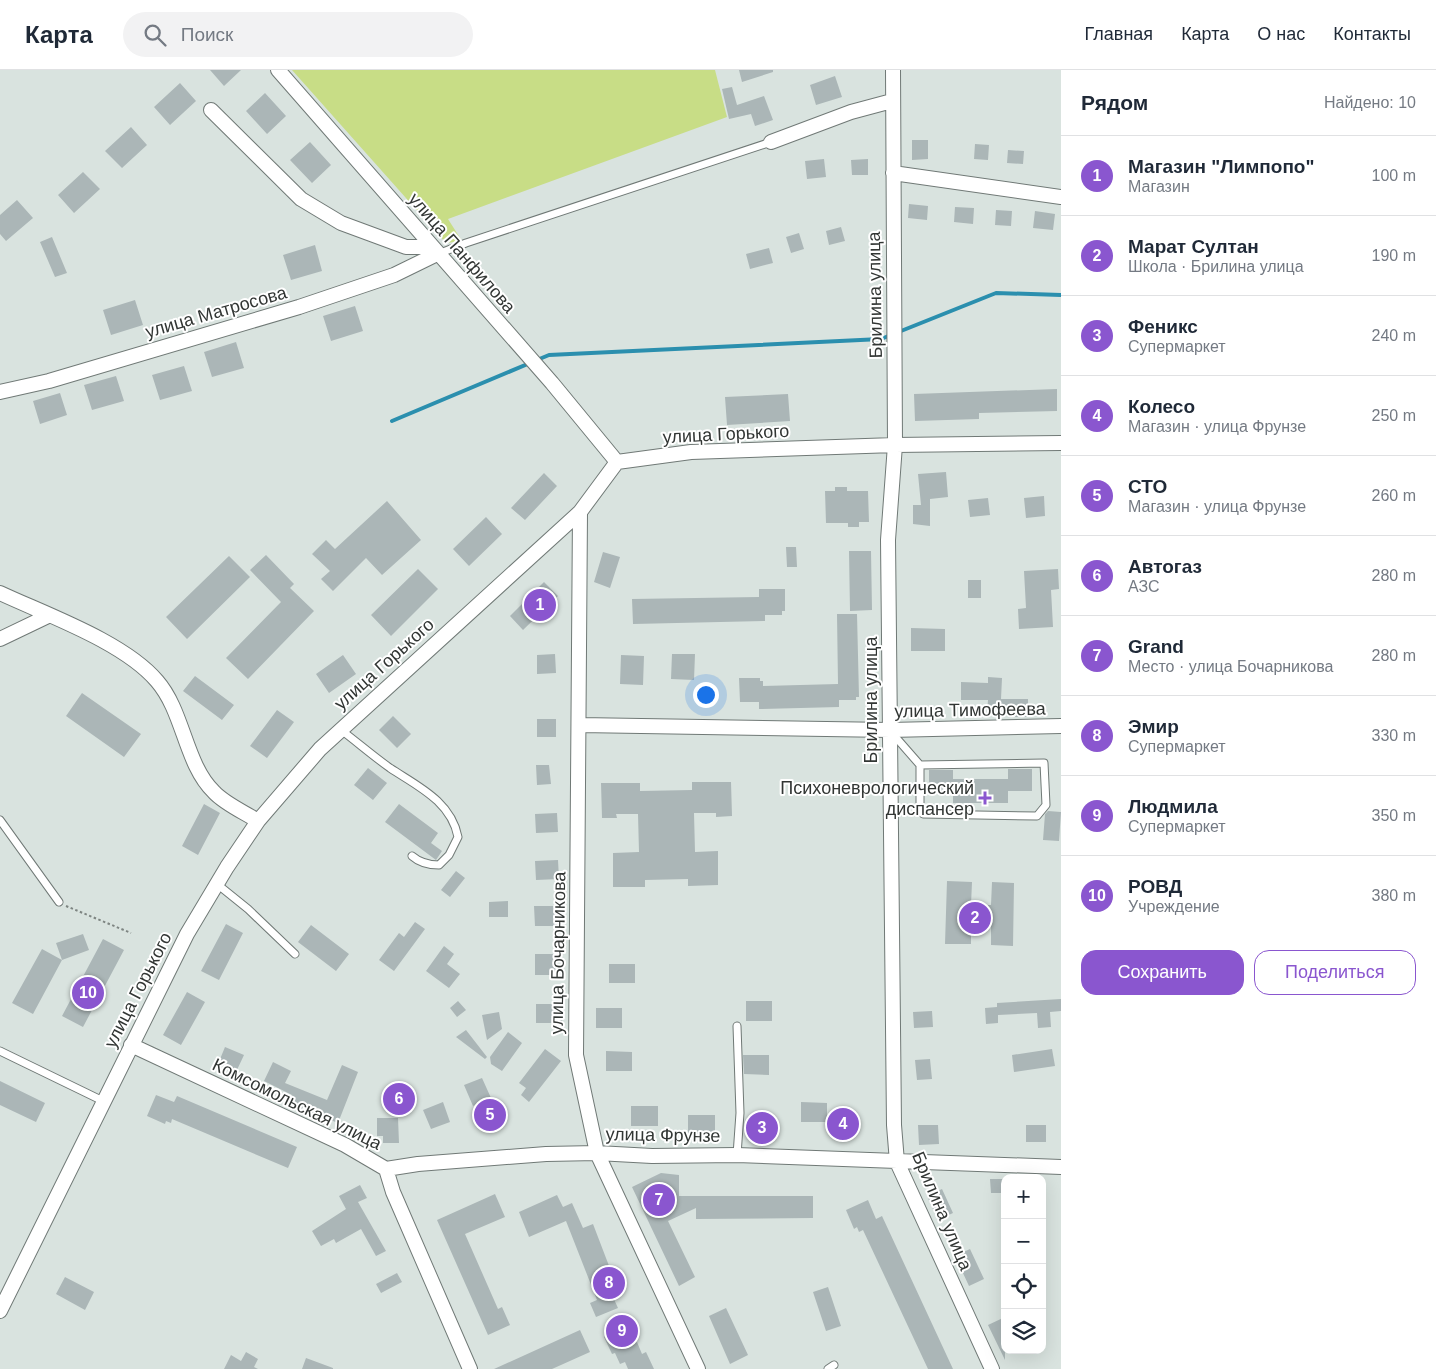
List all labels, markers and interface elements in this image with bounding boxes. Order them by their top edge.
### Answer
search box [123,12,473,57]
text: Карта [25,21,93,48]
icon: search [141,21,169,49]
text: Поиск [181,24,233,45]
text: Главная [1085,24,1153,44]
text: Карта [1181,24,1229,44]
text: О нас [1257,24,1305,44]
text: Контакты [1333,24,1411,44]
text: Рядом [1081,91,1148,114]
text: Найдено: 10 [1324,94,1416,111]
text: Магазин "Лимпопо" [1128,156,1314,177]
text: 1 [1093,167,1101,184]
text: 100 m [1372,167,1416,184]
text: Магазин [1128,178,1190,195]
street label: улица Панфилова [404,189,520,318]
street label: Брилина улица [864,230,886,359]
text: Марат Султан [1128,236,1259,257]
text: 2 [1093,247,1101,264]
text: 190 m [1372,247,1416,264]
text: Школа · Брилина улица [1128,258,1304,275]
street label: улица Матросова [143,282,290,342]
text: Феникс [1128,316,1198,337]
text: 3 [1093,327,1101,344]
text: 240 m [1372,327,1416,344]
text: Супермаркет [1128,338,1226,355]
text: Колесо [1128,396,1195,417]
text: 4 [1093,407,1101,424]
text: 250 m [1372,407,1416,424]
text: Магазин · улица Фрунзе [1128,418,1306,435]
street label: улица Горького [662,421,790,447]
text: СТО [1128,476,1167,497]
text: 5 [1093,487,1101,504]
text: 260 m [1372,487,1416,504]
text: Магазин · улица Фрунзе [1128,498,1306,515]
text: Автогаз [1128,556,1202,577]
text: 6 [1093,567,1101,584]
text: 280 m [1372,567,1416,584]
text: АЗС [1128,578,1160,595]
pin: 1 [524,586,556,624]
street label: улица Горького [330,614,438,714]
street label: Брилина улица [861,636,881,763]
text: Grand [1128,636,1184,657]
text: 7 [1093,647,1101,664]
text: 280 m [1372,647,1416,664]
text: Место · улица Бочарникова [1128,658,1333,675]
your location [693,682,719,708]
street label: улица Тимофеева [894,699,1047,721]
text: Эмир [1128,716,1179,737]
text: 8 [1093,727,1101,744]
text: 330 m [1372,727,1416,744]
text: Супермаркет [1128,738,1226,755]
place label: Психоневрологический диспансер [780,778,974,819]
marker: Психоневрологический диспансер [978,791,992,805]
text: Людмила [1128,796,1218,817]
text: 9 [1093,807,1101,824]
text: 350 m [1372,807,1416,824]
text: Супермаркет [1128,818,1226,835]
street label: улица Бочарникова [547,870,569,1035]
text: РОВД [1128,876,1182,897]
text: 10 [1088,887,1106,904]
text: 380 m [1372,887,1416,904]
text: Учреждение [1128,898,1220,915]
pin: 2 [959,899,991,937]
street label: улица Горького [100,929,176,1051]
button: Сохранить [1081,950,1244,995]
button: Поделиться [1254,950,1416,995]
pin: 10 [72,974,104,1012]
street label: Комсомольская улица [209,1054,386,1154]
pin: 6 [383,1080,415,1118]
pin: 5 [474,1096,506,1134]
pin: 4 [827,1105,859,1143]
pin: 3 [746,1109,778,1147]
street label: улица Фрунзе [605,1124,721,1146]
street label: Брилина улица [908,1149,976,1274]
map controls [1001,1174,1046,1354]
button: + [1001,1174,1046,1219]
pin: 7 [643,1181,675,1219]
button: − [1001,1219,1046,1264]
pin: 8 [593,1264,625,1302]
button: locate [1001,1264,1046,1309]
button: layers [1001,1309,1046,1354]
pin: 9 [606,1312,638,1350]

